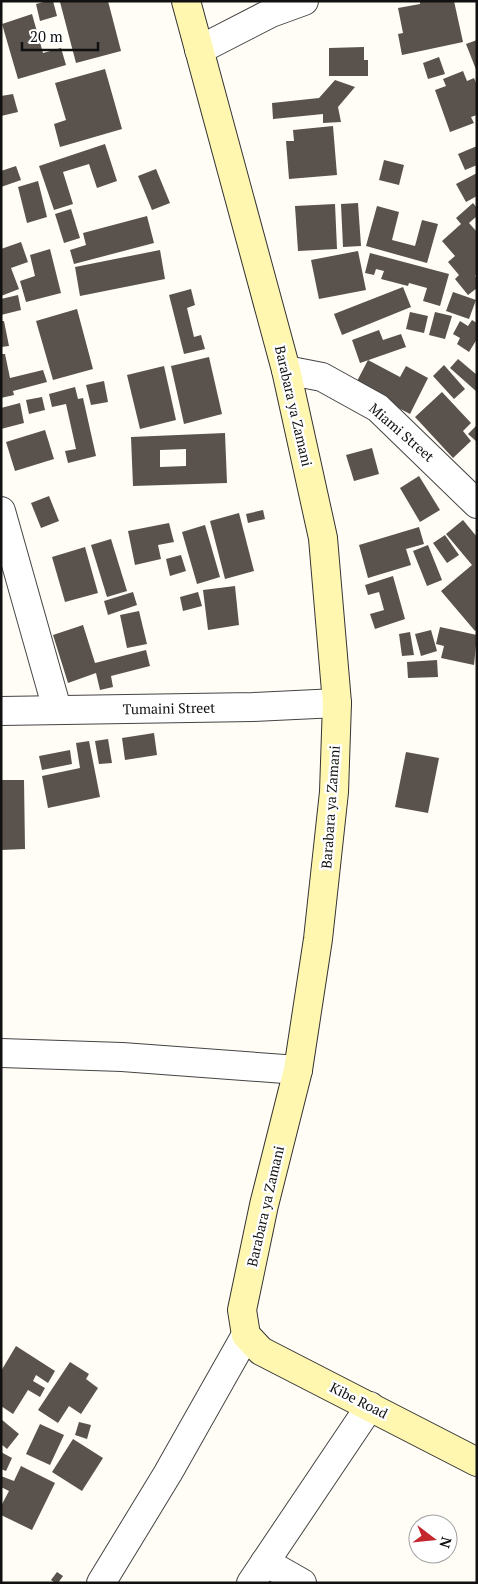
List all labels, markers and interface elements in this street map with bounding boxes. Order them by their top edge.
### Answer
scale bar [22,20,99,52]
text: 20 m [30,26,63,46]
street label: Barabara ya Zamani [271,344,317,468]
street label: Miami Street [365,398,439,466]
street label: Tumaini Street [122,698,216,718]
street label: Barabara ya Zamani [316,745,344,869]
street label: Barabara ya Zamani [242,1144,288,1268]
street label: Kibe Road [327,1377,391,1423]
north arrow [408,1514,458,1564]
text: N [435,1535,457,1551]

